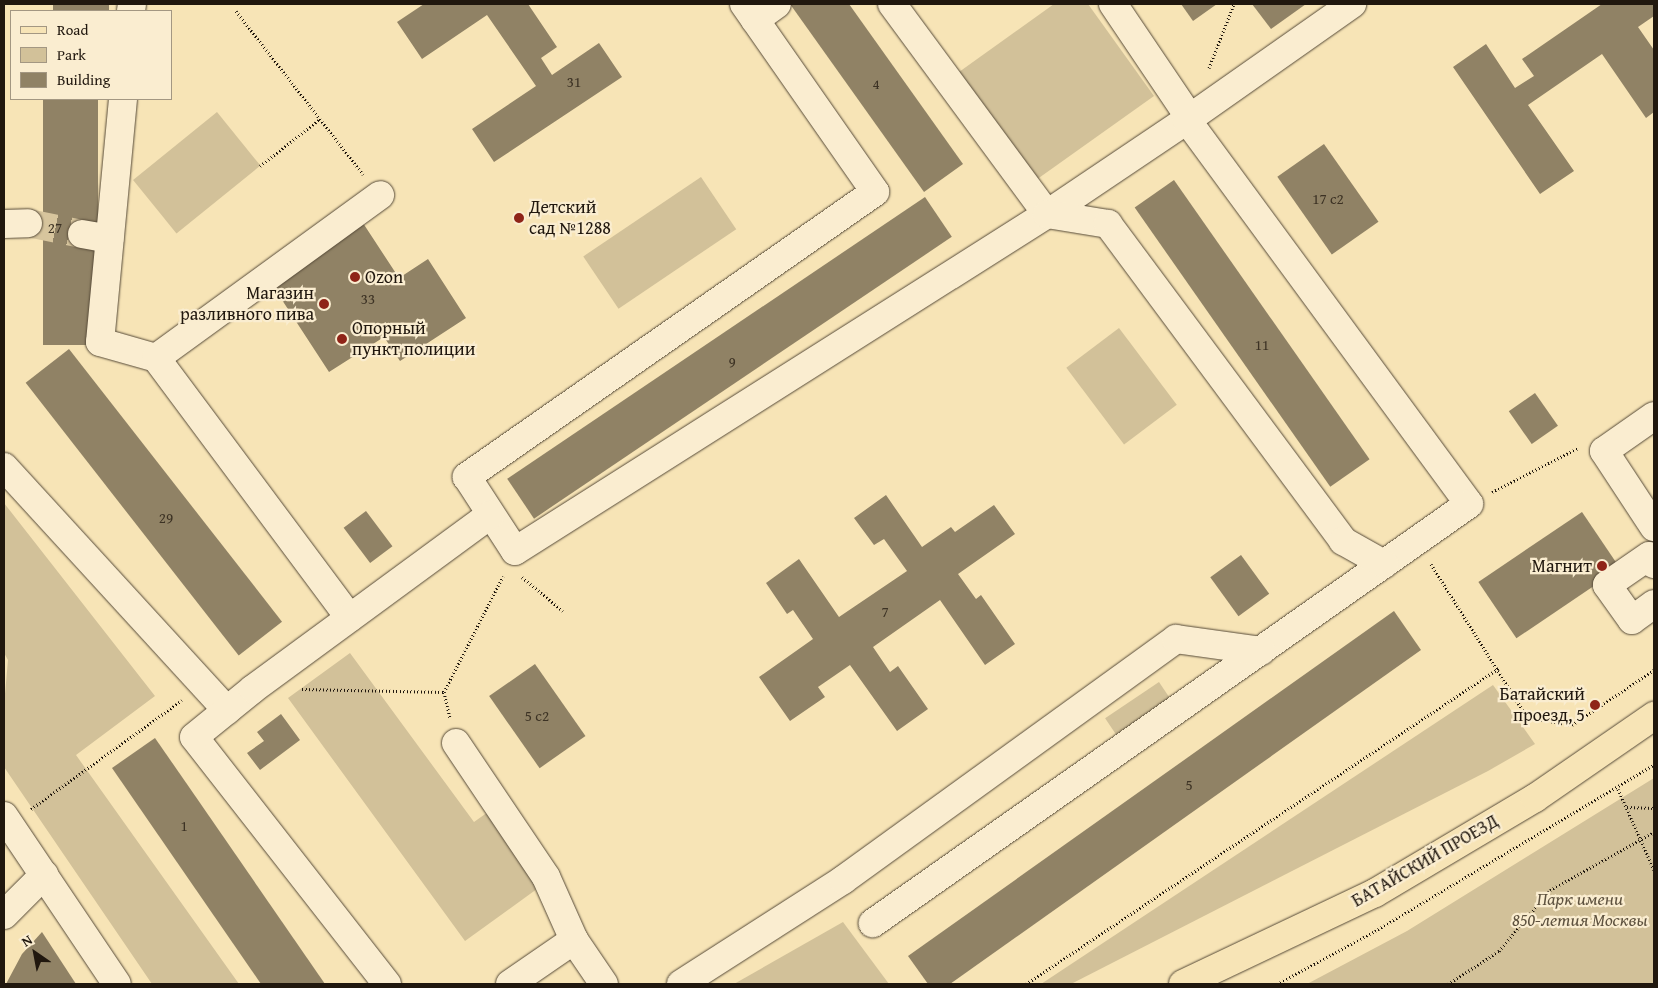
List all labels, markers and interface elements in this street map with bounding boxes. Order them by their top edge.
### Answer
legend [10,10,172,100]
text: Road [57,19,88,40]
text: Park [57,44,86,65]
text: Building [57,69,110,90]
house number: 31 [567,73,581,91]
house number: 4 [872,75,880,93]
house number: 17 с2 [1312,190,1344,208]
place label: Детский сад №1288 [529,197,611,240]
marker: Детский сад №1288 [513,212,525,224]
house number: 27 [48,219,62,237]
place label: Ozon [365,266,403,288]
marker: Ozon [349,271,361,283]
place label: Магазин разливного пива [180,283,314,326]
house number: 33 [361,290,375,308]
marker: Магазин разливного пива [318,298,330,310]
place label: Опорный пункт полиции [352,318,475,360]
marker: Опорный пункт полиции [336,333,348,345]
house number: 11 [1255,336,1269,354]
house number: 9 [728,353,736,371]
house number: 29 [159,509,173,527]
place label: Магнит [1532,555,1592,577]
marker: Магнит [1596,560,1608,572]
house number: 7 [881,603,889,621]
place label: Батайский проезд, 5 [1499,684,1585,726]
marker: Батайский проезд, 5 [1589,699,1601,711]
house number: 5 с2 [525,707,549,725]
house number: 5 [1185,776,1193,794]
street label: БАТАЙСКИЙ ПРОЕЗД [1348,810,1502,912]
house number: 1 [180,817,188,835]
park label: Парк имени 850-летия Москвы [1512,889,1648,932]
north arrow [10,928,60,978]
text: N [17,929,36,951]

